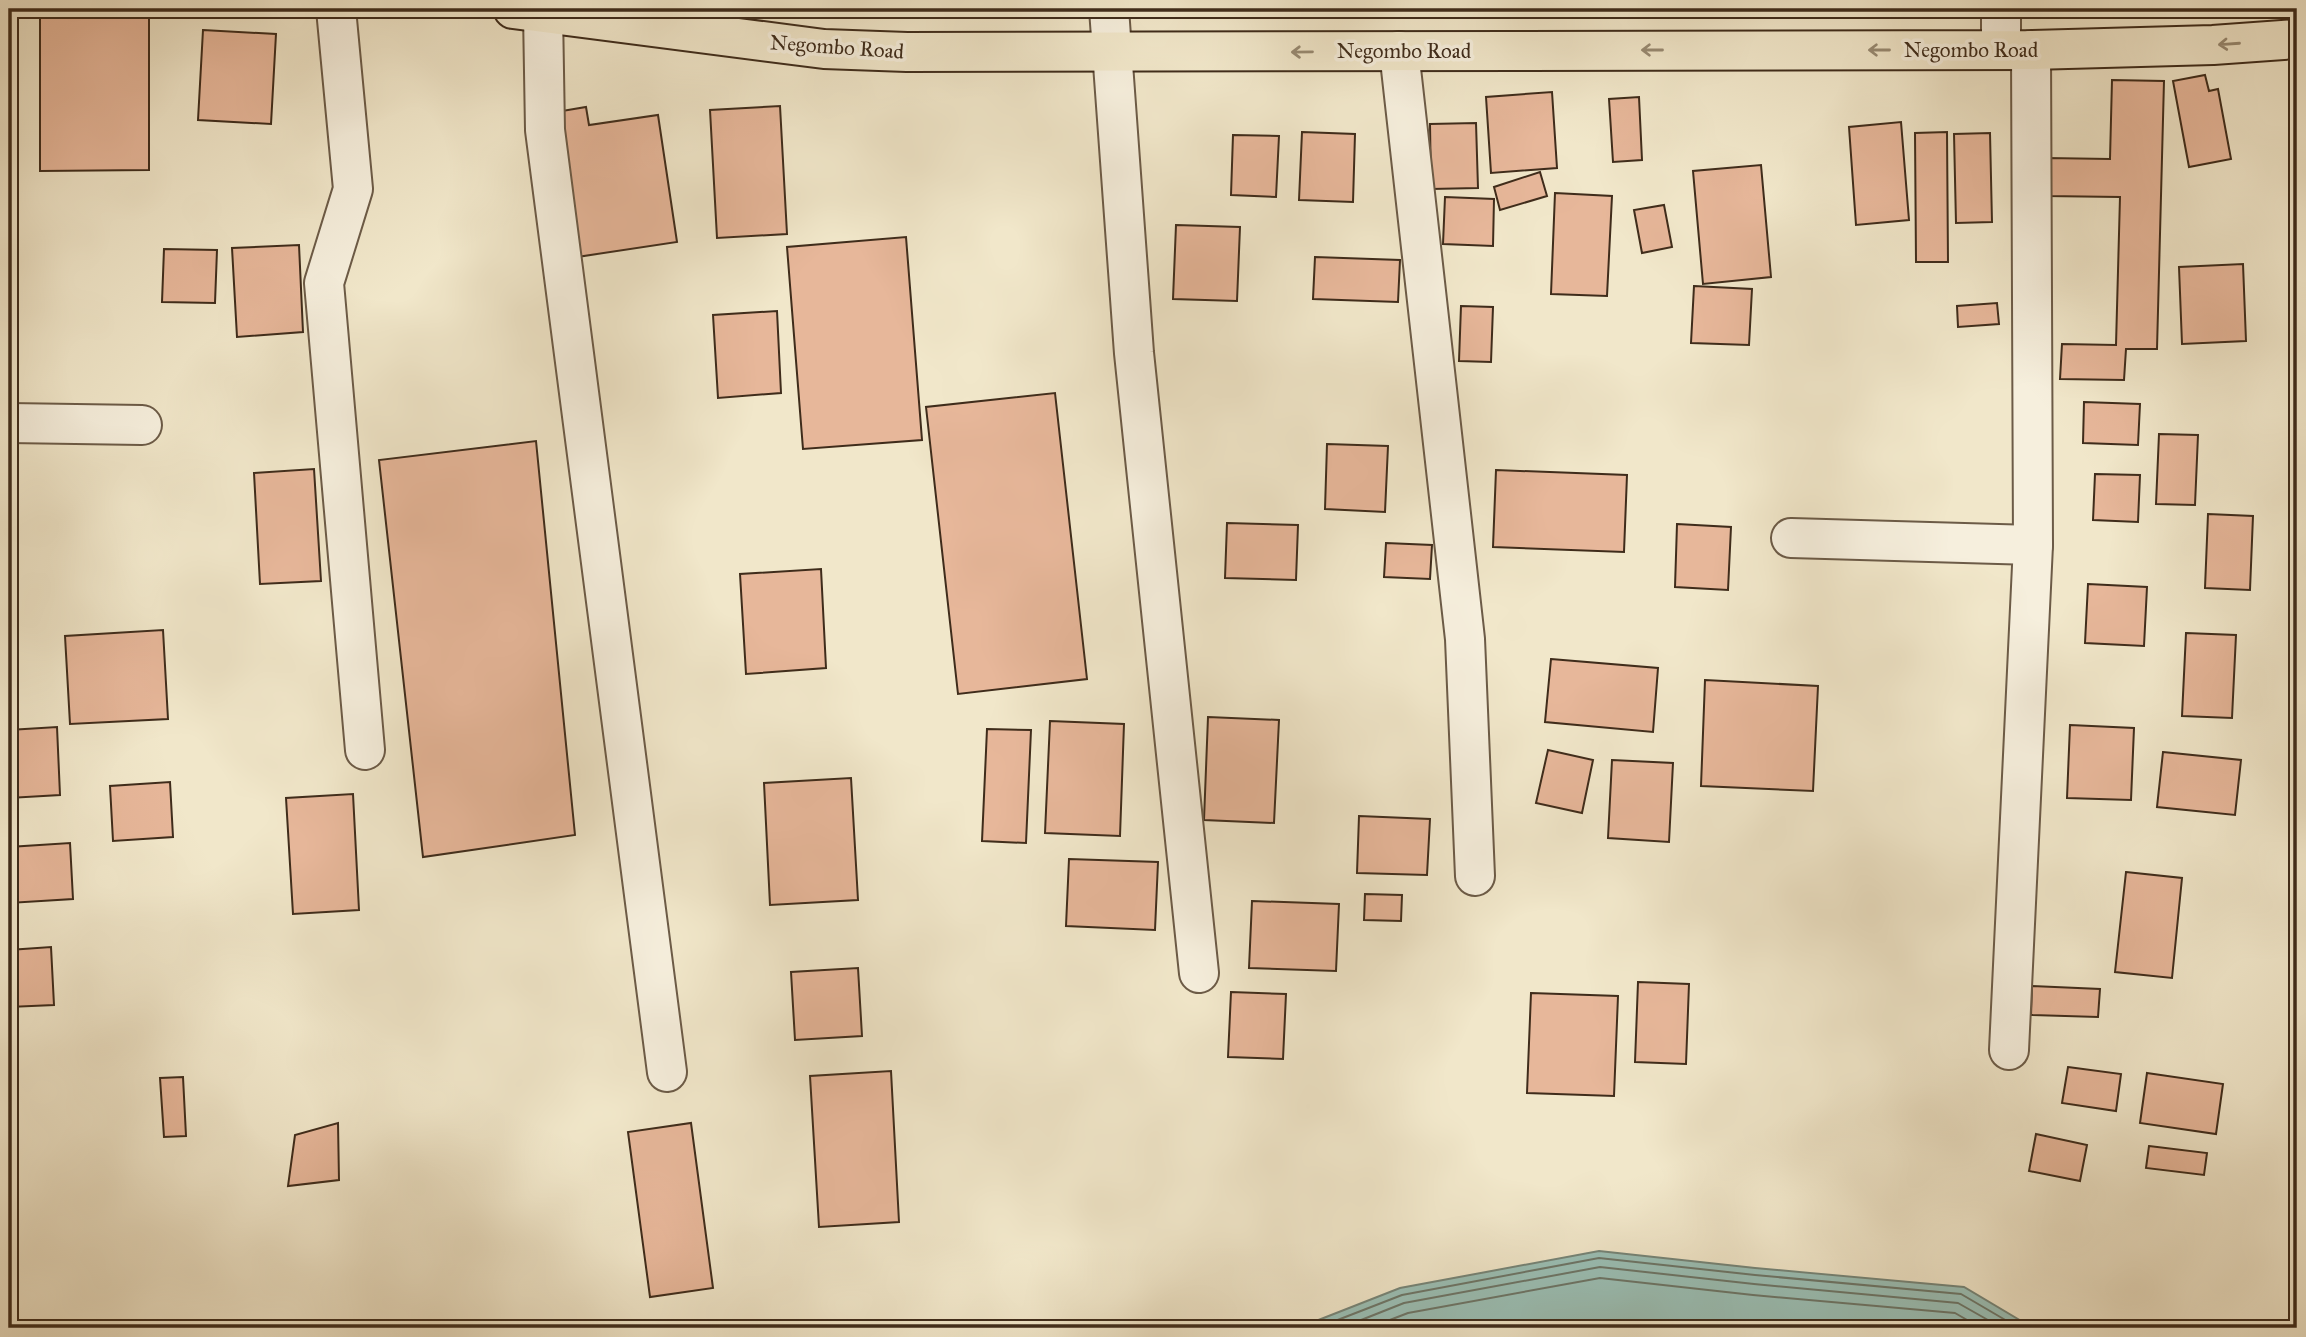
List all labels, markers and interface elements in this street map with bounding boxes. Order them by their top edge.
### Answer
street label: Negombo Road [769,29,905,65]
street label: Negombo Road [1904,37,2039,63]
street label: Negombo Road [1337,38,1472,64]
one-way arrow [2218,38,2241,51]
one-way arrow [1641,43,1664,57]
one-way arrow [1868,43,1891,57]
one-way arrow [1291,45,1314,58]

